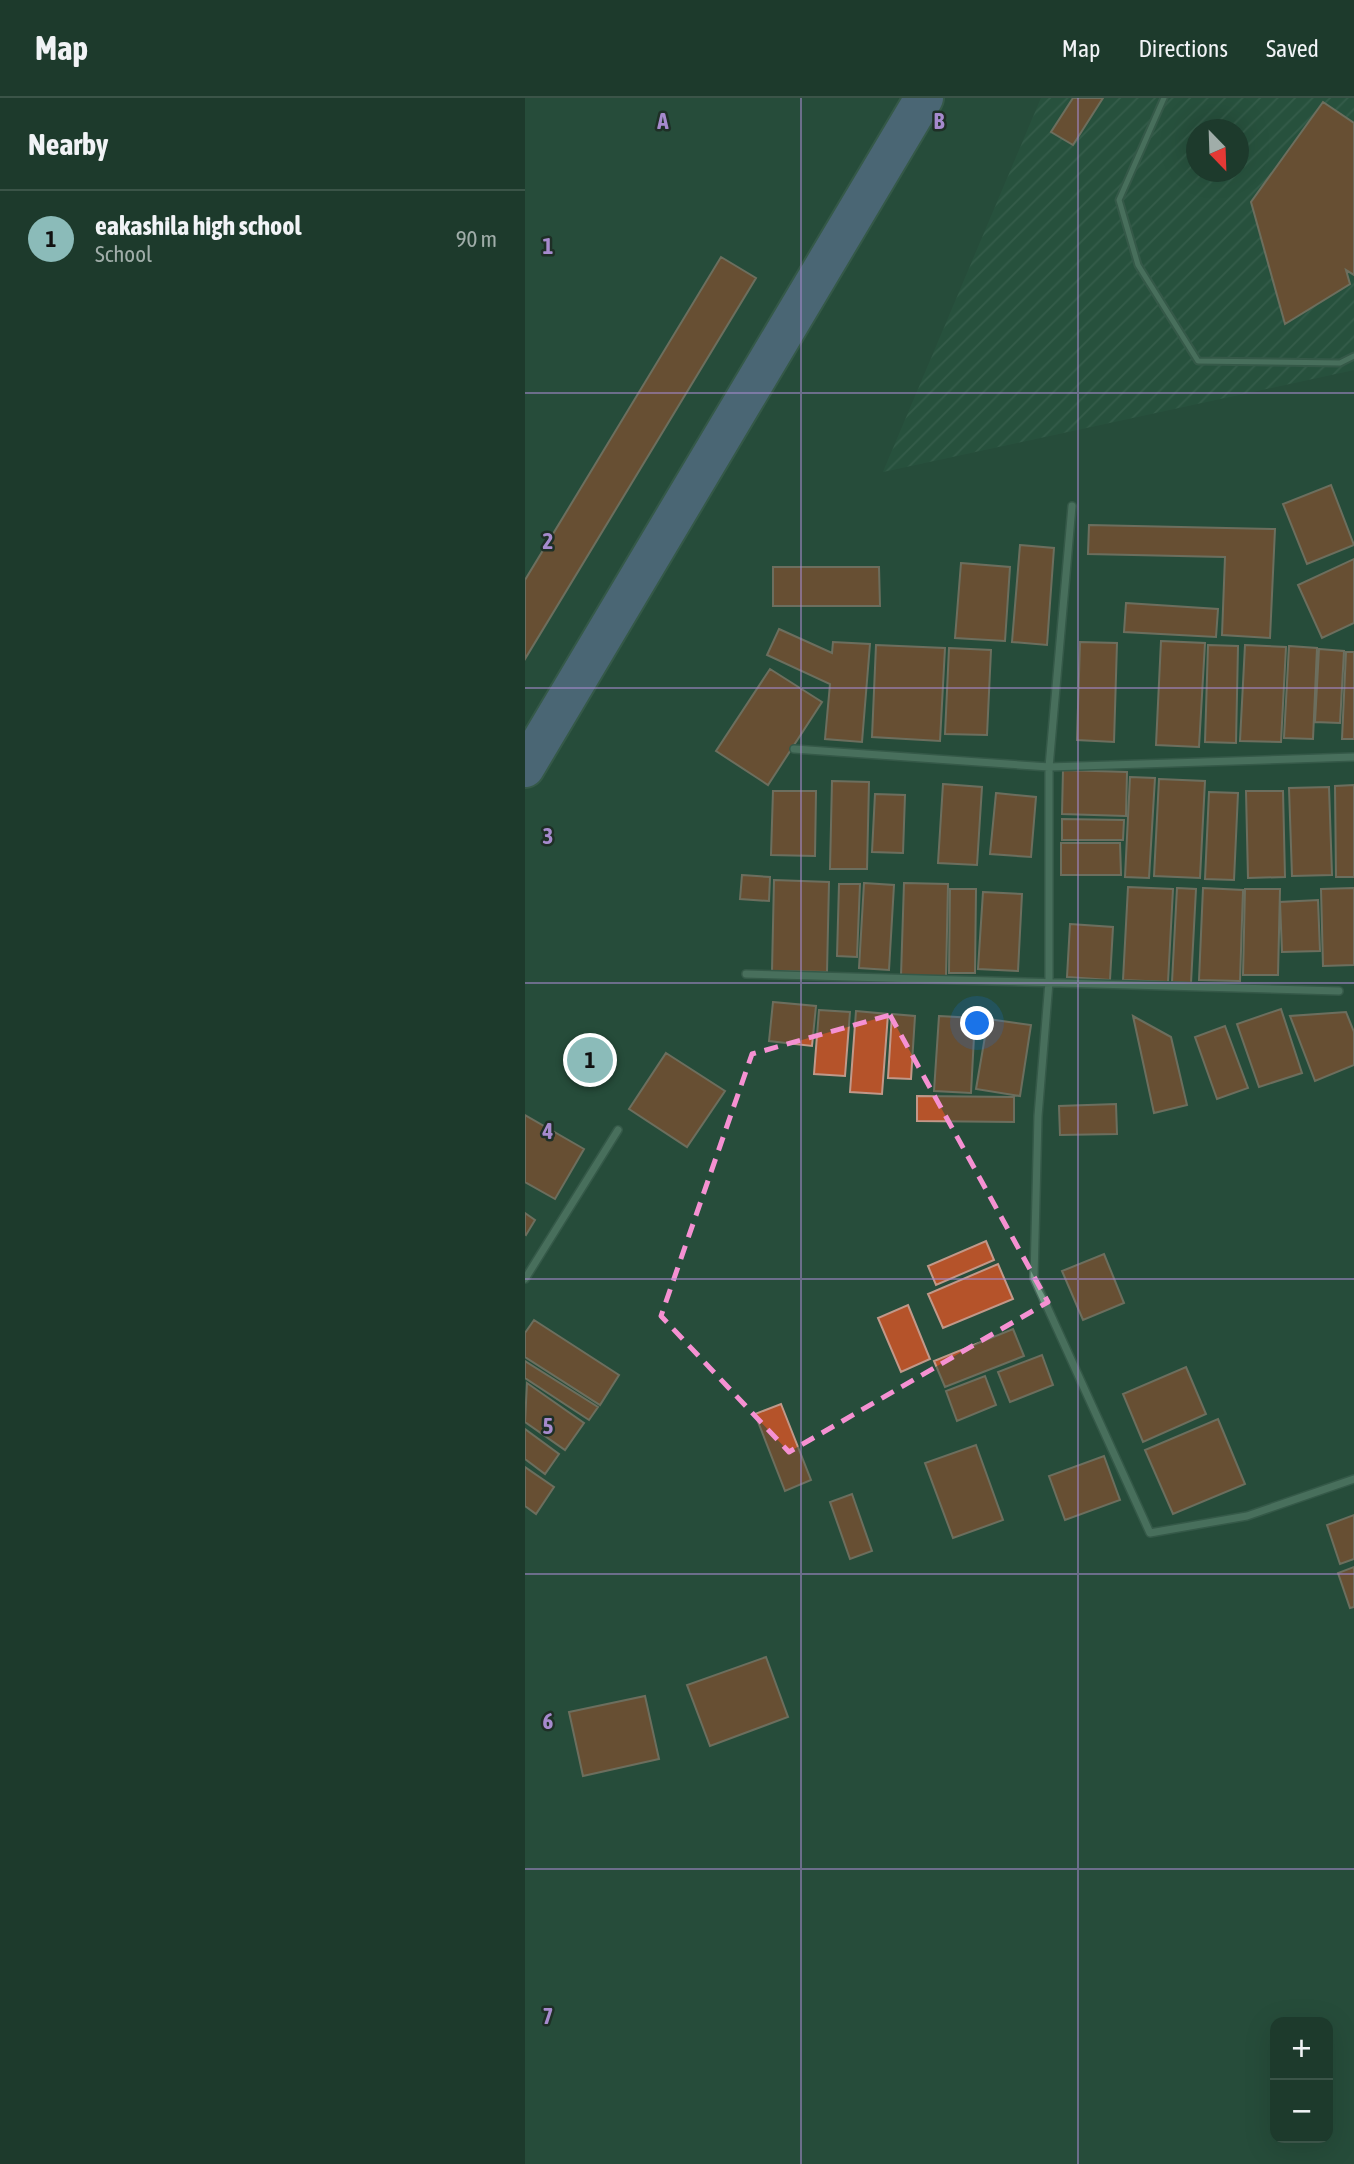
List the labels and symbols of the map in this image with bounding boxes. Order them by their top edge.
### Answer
text: A [656,108,669,134]
text: B [934,108,945,134]
north arrow [1186,119,1249,182]
text: 1 [543,233,554,259]
text: 2 [543,528,553,554]
text: 3 [543,823,553,849]
your location [960,1006,994,1040]
pin: 1 [567,1034,613,1086]
text: 4 [542,1118,554,1144]
text: 5 [543,1413,554,1439]
text: 6 [543,1708,554,1734]
text: 7 [543,2003,553,2029]

